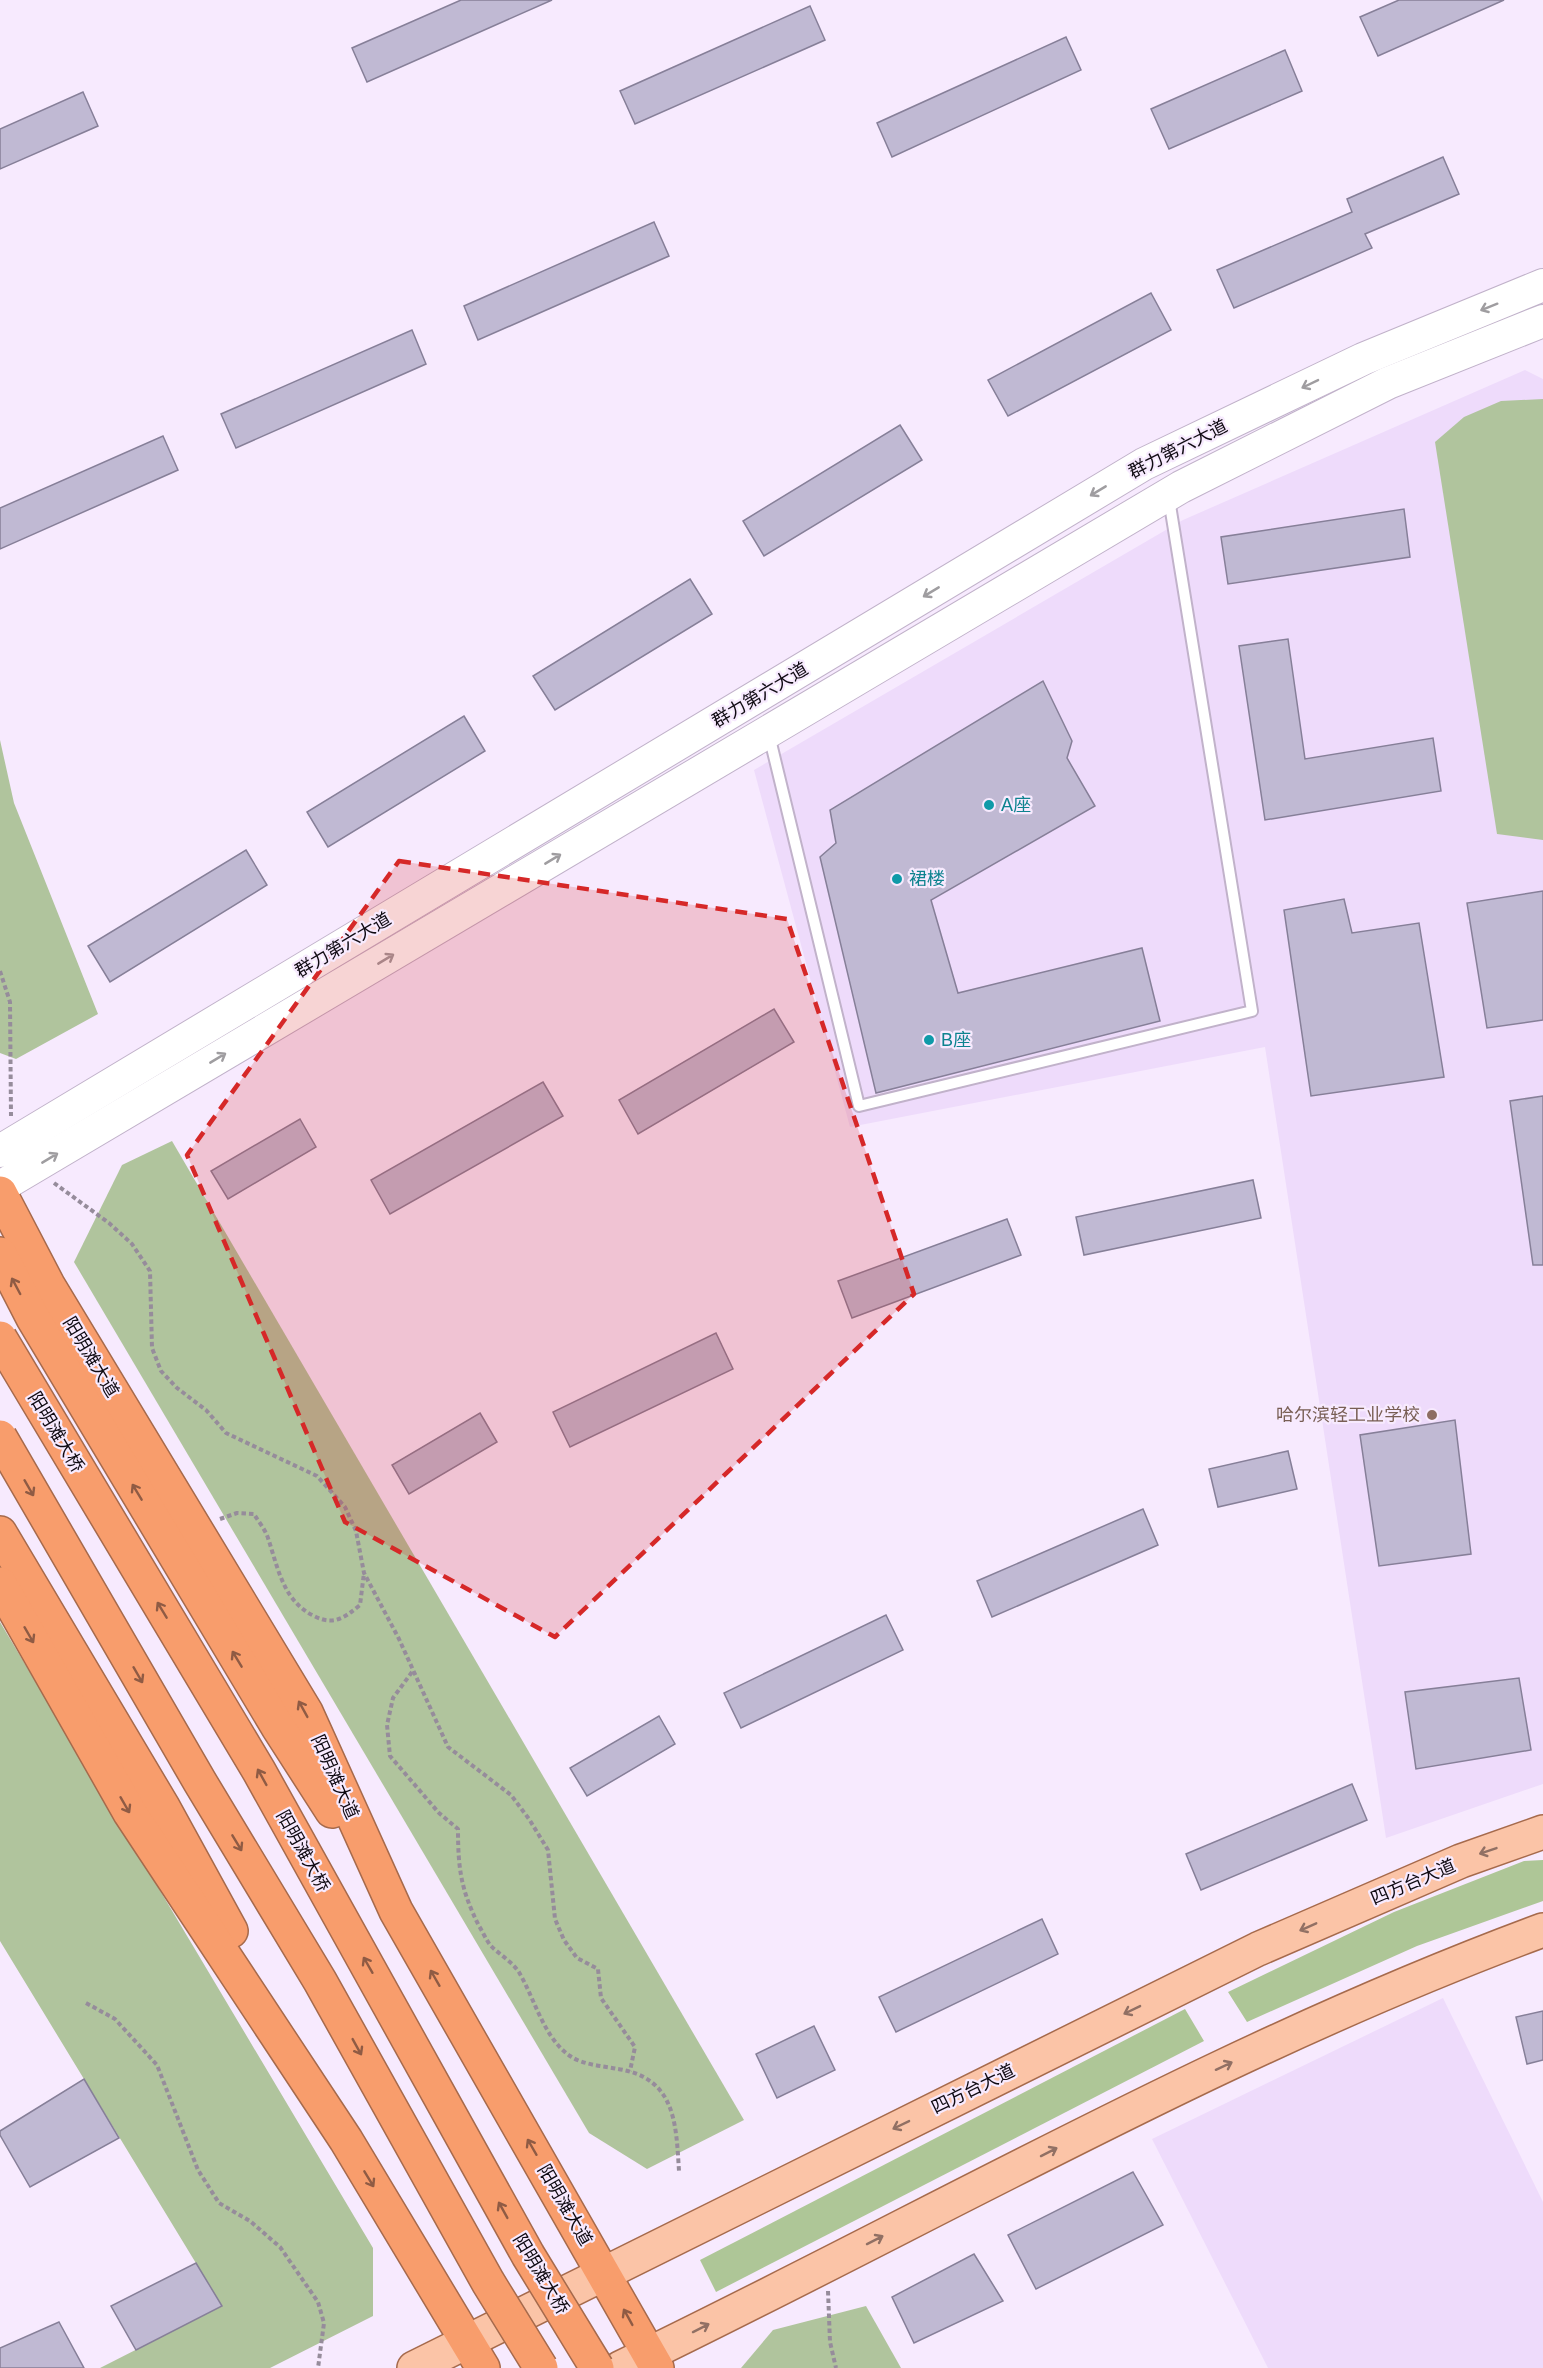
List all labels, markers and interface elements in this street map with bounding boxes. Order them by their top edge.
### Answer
one-way arrow [1480,302,1499,313]
one-way arrow [1301,379,1319,391]
street label: 群力第六大道 [1125,416,1231,482]
one-way arrow [1090,486,1107,498]
one-way arrow [923,586,940,598]
street label: 群力第六大道 [709,659,811,731]
place label: A座 [1001,795,1031,815]
marker: A座 [982,798,996,812]
one-way arrow [544,853,562,864]
place label: 裙楼 [909,869,945,889]
marker: 裙楼 [890,872,904,886]
street label: 群力第六大道 [292,909,394,981]
one-way arrow [377,952,394,964]
place label: B座 [941,1030,971,1050]
marker: B座 [922,1033,936,1047]
one-way arrow [209,1052,226,1064]
one-way arrow [41,1151,58,1163]
one-way arrow [10,1278,22,1295]
street label: 阳明滩大道 [59,1313,123,1401]
street label: 阳明滩大桥 [24,1388,88,1476]
place label: 哈尔滨轻工业学校 [1276,1405,1420,1425]
marker: 哈尔滨轻工业学校 [1425,1408,1439,1422]
one-way arrow [24,1479,36,1496]
one-way arrow [131,1484,143,1501]
one-way arrow [156,1602,168,1619]
one-way arrow [23,1626,35,1643]
one-way arrow [231,1651,243,1668]
one-way arrow [132,1666,144,1683]
one-way arrow [297,1701,309,1718]
street label: 阳明滩大道 [308,1732,362,1822]
one-way arrow [256,1769,268,1786]
one-way arrow [120,1795,131,1813]
street label: 阳明滩大桥 [272,1807,334,1895]
one-way arrow [231,1834,243,1851]
one-way arrow [1479,1847,1498,1858]
street label: 四方台大道 [1368,1855,1458,1909]
one-way arrow [1300,1922,1318,1934]
one-way arrow [362,1957,373,1975]
one-way arrow [428,1970,440,1987]
one-way arrow [1123,2005,1141,2017]
one-way arrow [351,2038,363,2055]
street label: 四方台大道 [928,2060,1018,2118]
one-way arrow [1214,2060,1232,2071]
one-way arrow [892,2119,910,2131]
one-way arrow [526,2139,537,2157]
one-way arrow [1039,2146,1057,2157]
street label: 阳明滩大道 [534,2161,596,2249]
one-way arrow [364,2170,376,2187]
one-way arrow [497,2201,508,2219]
street label: 阳明滩大桥 [509,2230,573,2318]
one-way arrow [865,2234,883,2246]
one-way arrow [622,2309,634,2326]
one-way arrow [691,2322,709,2333]

